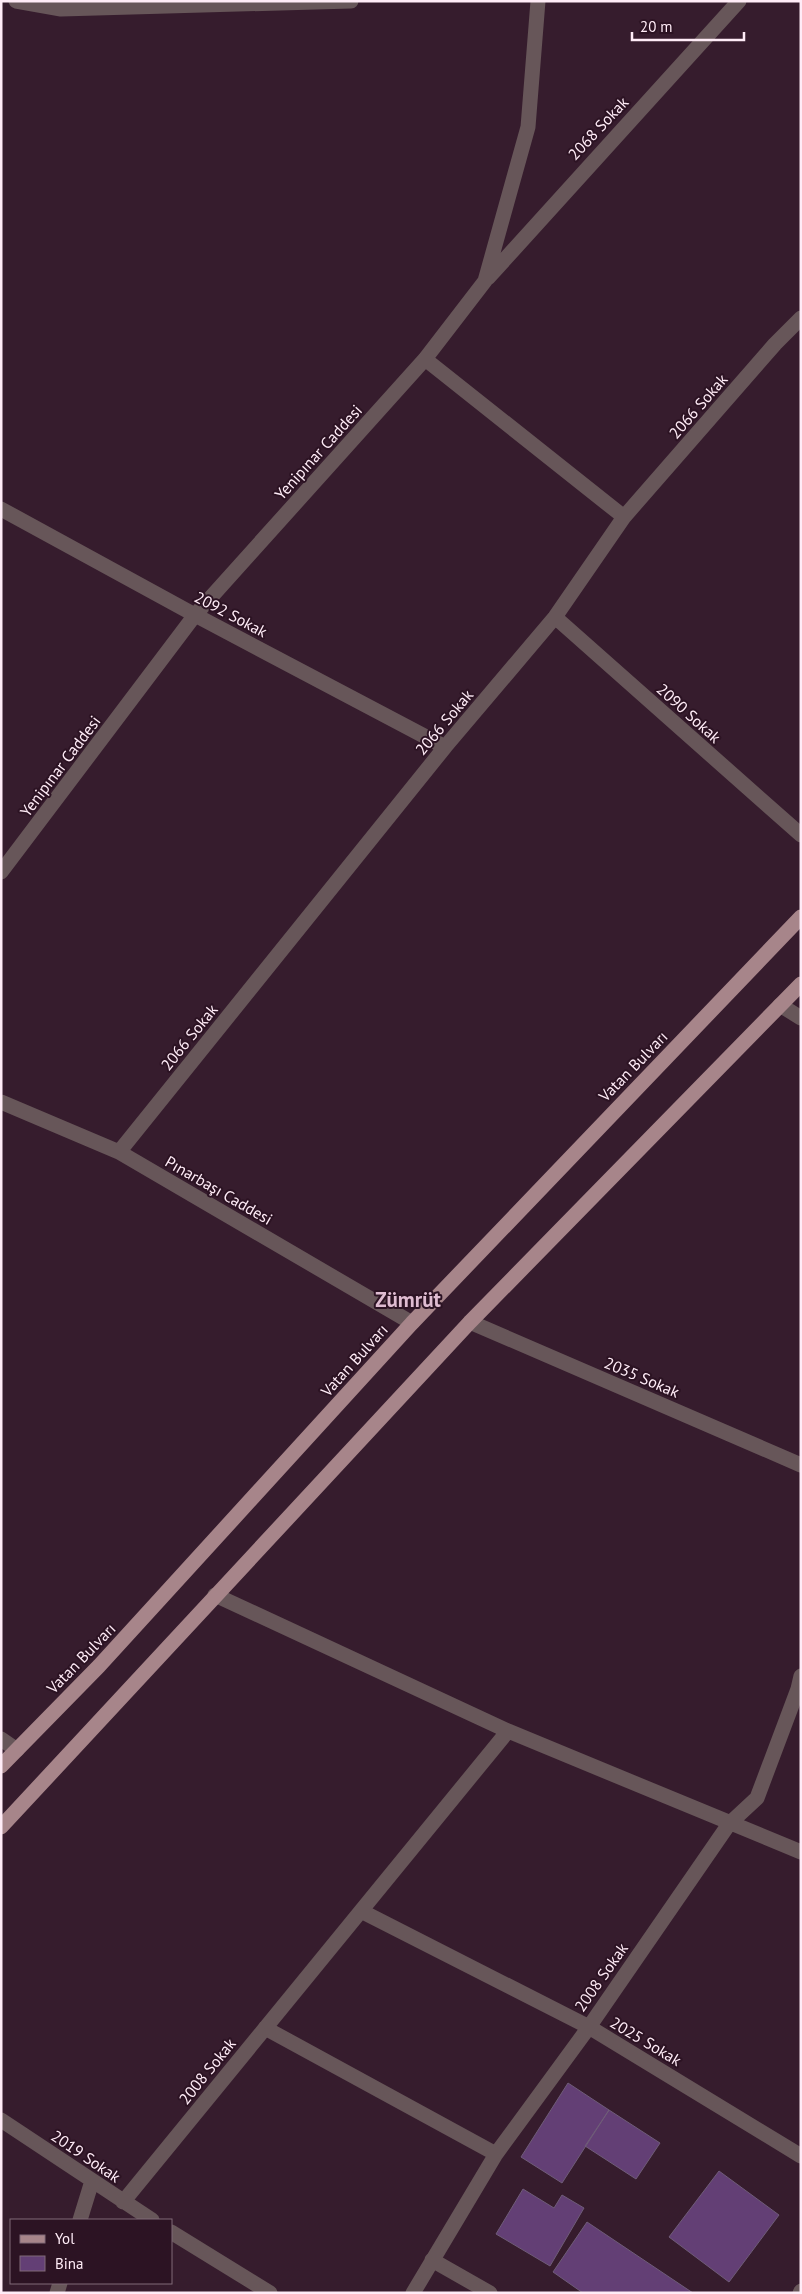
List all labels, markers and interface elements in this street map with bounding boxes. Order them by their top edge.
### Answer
scale bar [632,10,744,42]
text: 20 m [640,17,673,36]
street label: 2068 Sokak [564,92,633,164]
street label: 2066 Sokak [664,369,732,443]
street label: Yenipınar Caddesi [270,400,366,504]
street label: 2092 Sokak [191,587,271,642]
street label: 2090 Sokak [653,679,725,747]
street label: 2066 Sokak [411,685,477,759]
street label: Yenipınar Caddesi [16,712,104,820]
street label: 2066 Sokak [156,1000,222,1074]
street label: Vatan Bulvarı [594,1026,672,1106]
street label: Pınarbaşı Caddesi [162,1151,276,1229]
district label: Zümrüt [375,1286,441,1313]
street label: Vatan Bulvarı [316,1320,392,1401]
street label: 2035 Sokak [602,1352,683,1402]
street label: Vatan Bulvarı [42,1618,120,1698]
street label: 2008 Sokak [570,1938,632,2015]
street label: 2025 Sokak [607,2012,686,2070]
street label: 2008 Sokak [174,2034,240,2108]
street label: 2019 Sokak [47,2125,125,2187]
legend [10,2219,172,2284]
text: Yol [55,2229,75,2248]
text: Bina [55,2254,83,2273]

